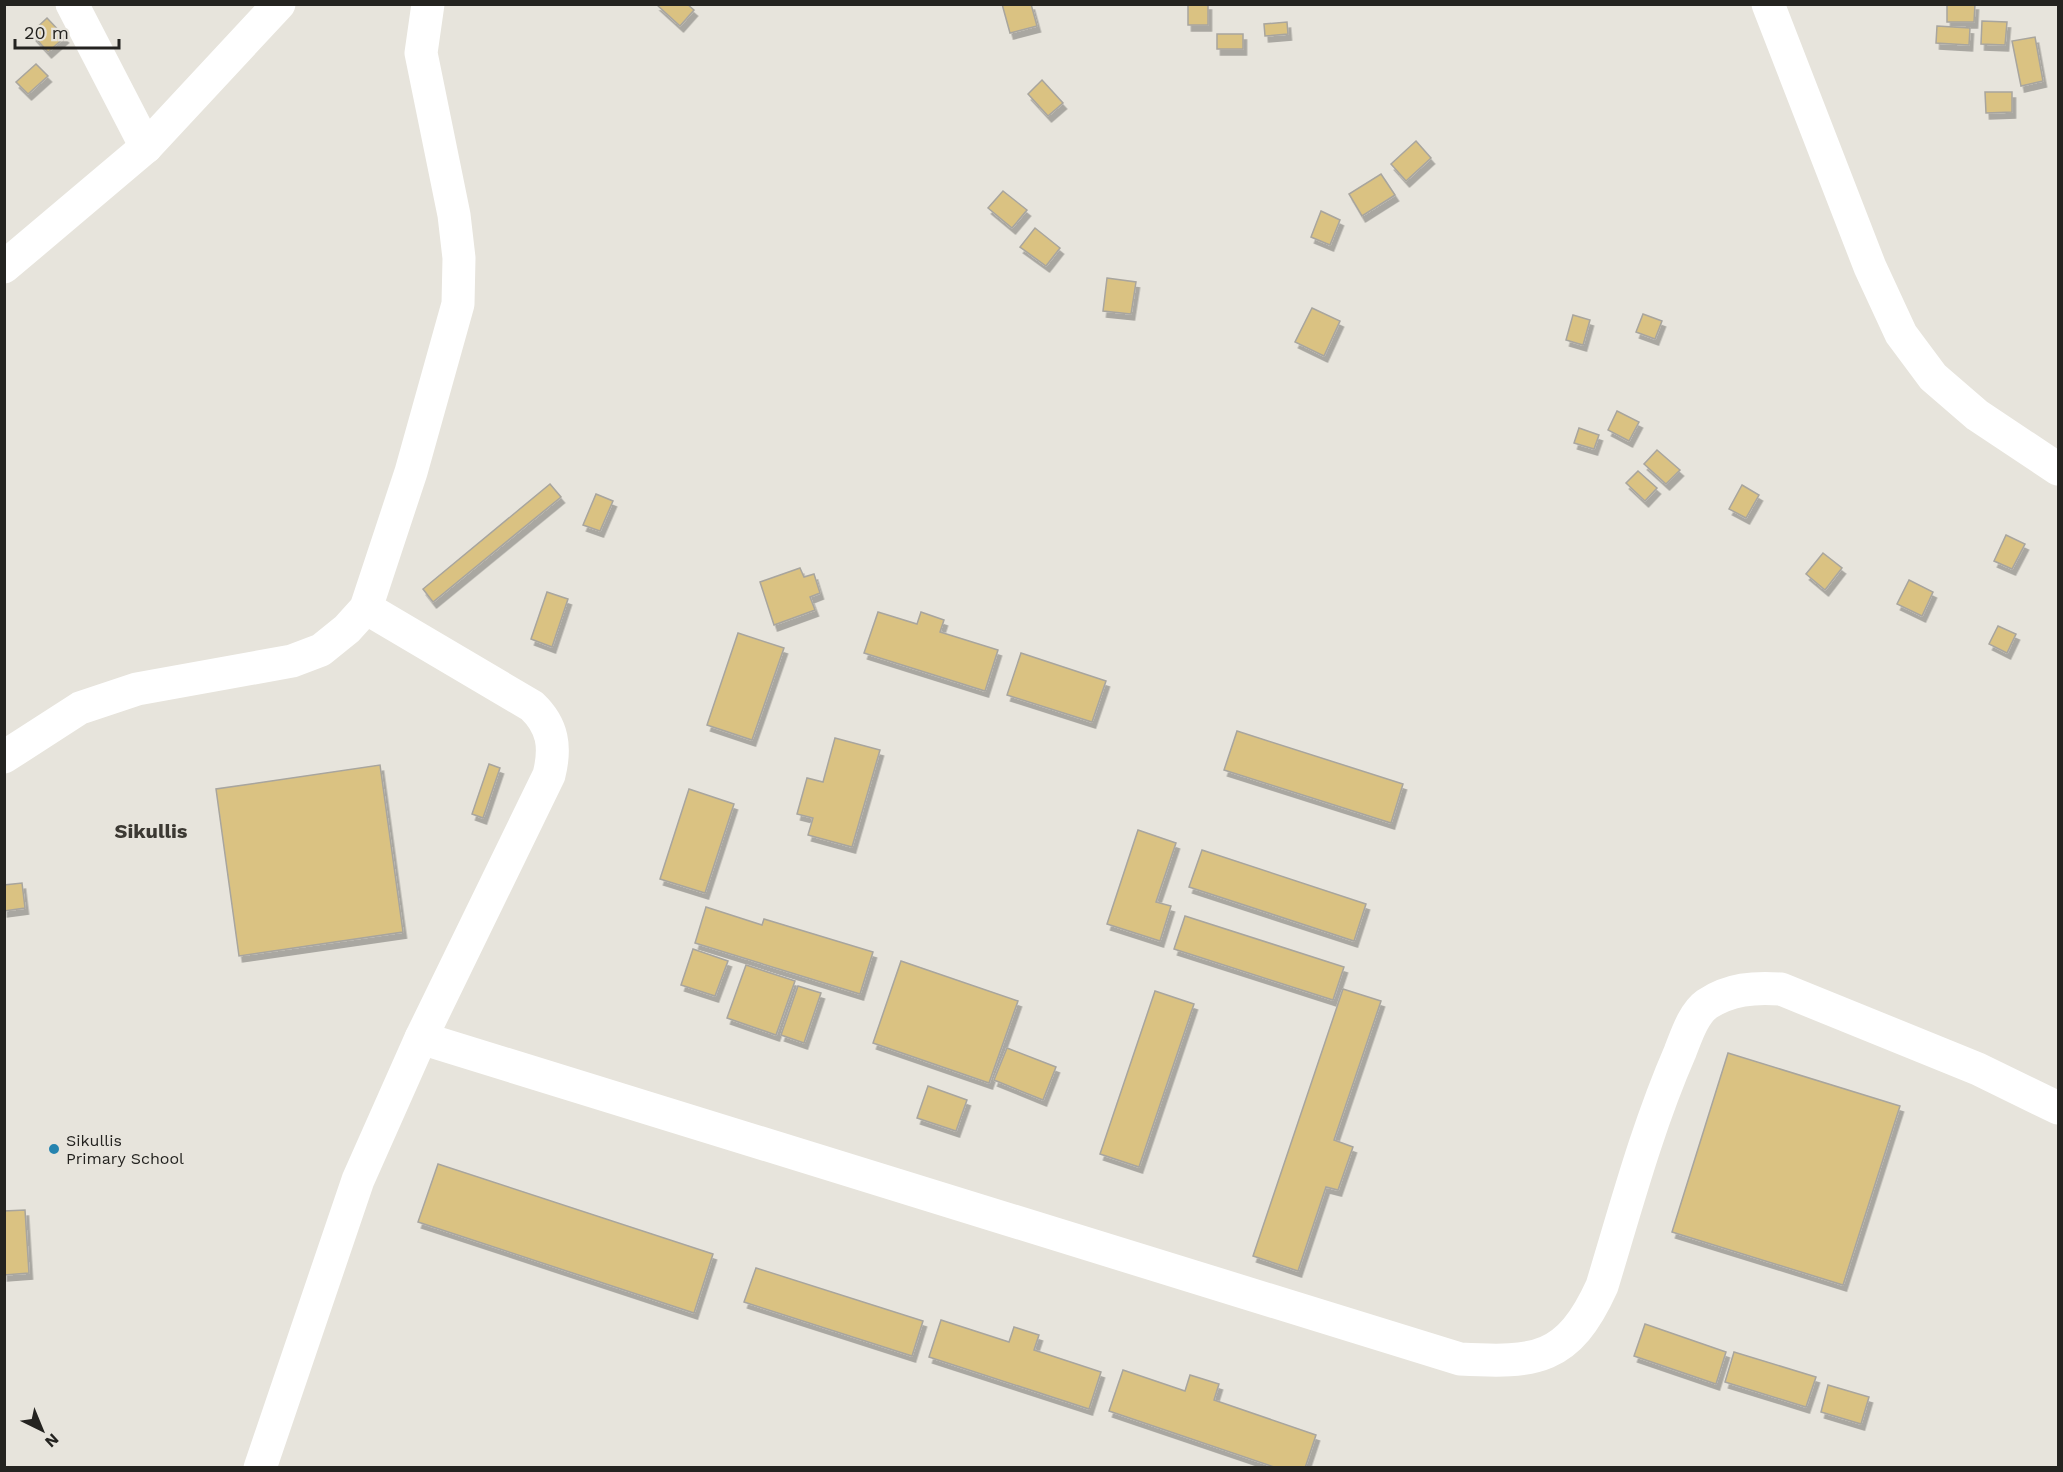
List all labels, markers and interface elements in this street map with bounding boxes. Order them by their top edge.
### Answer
scale bar [15,12,118,50]
text: 20 m [24,22,69,43]
district label: Sikullis [115,819,188,843]
place label: Sikullis Primary School [66,1131,184,1168]
marker: Sikullis Primary School [47,1142,61,1156]
north arrow [12,1400,72,1460]
text: N [41,1430,63,1452]

